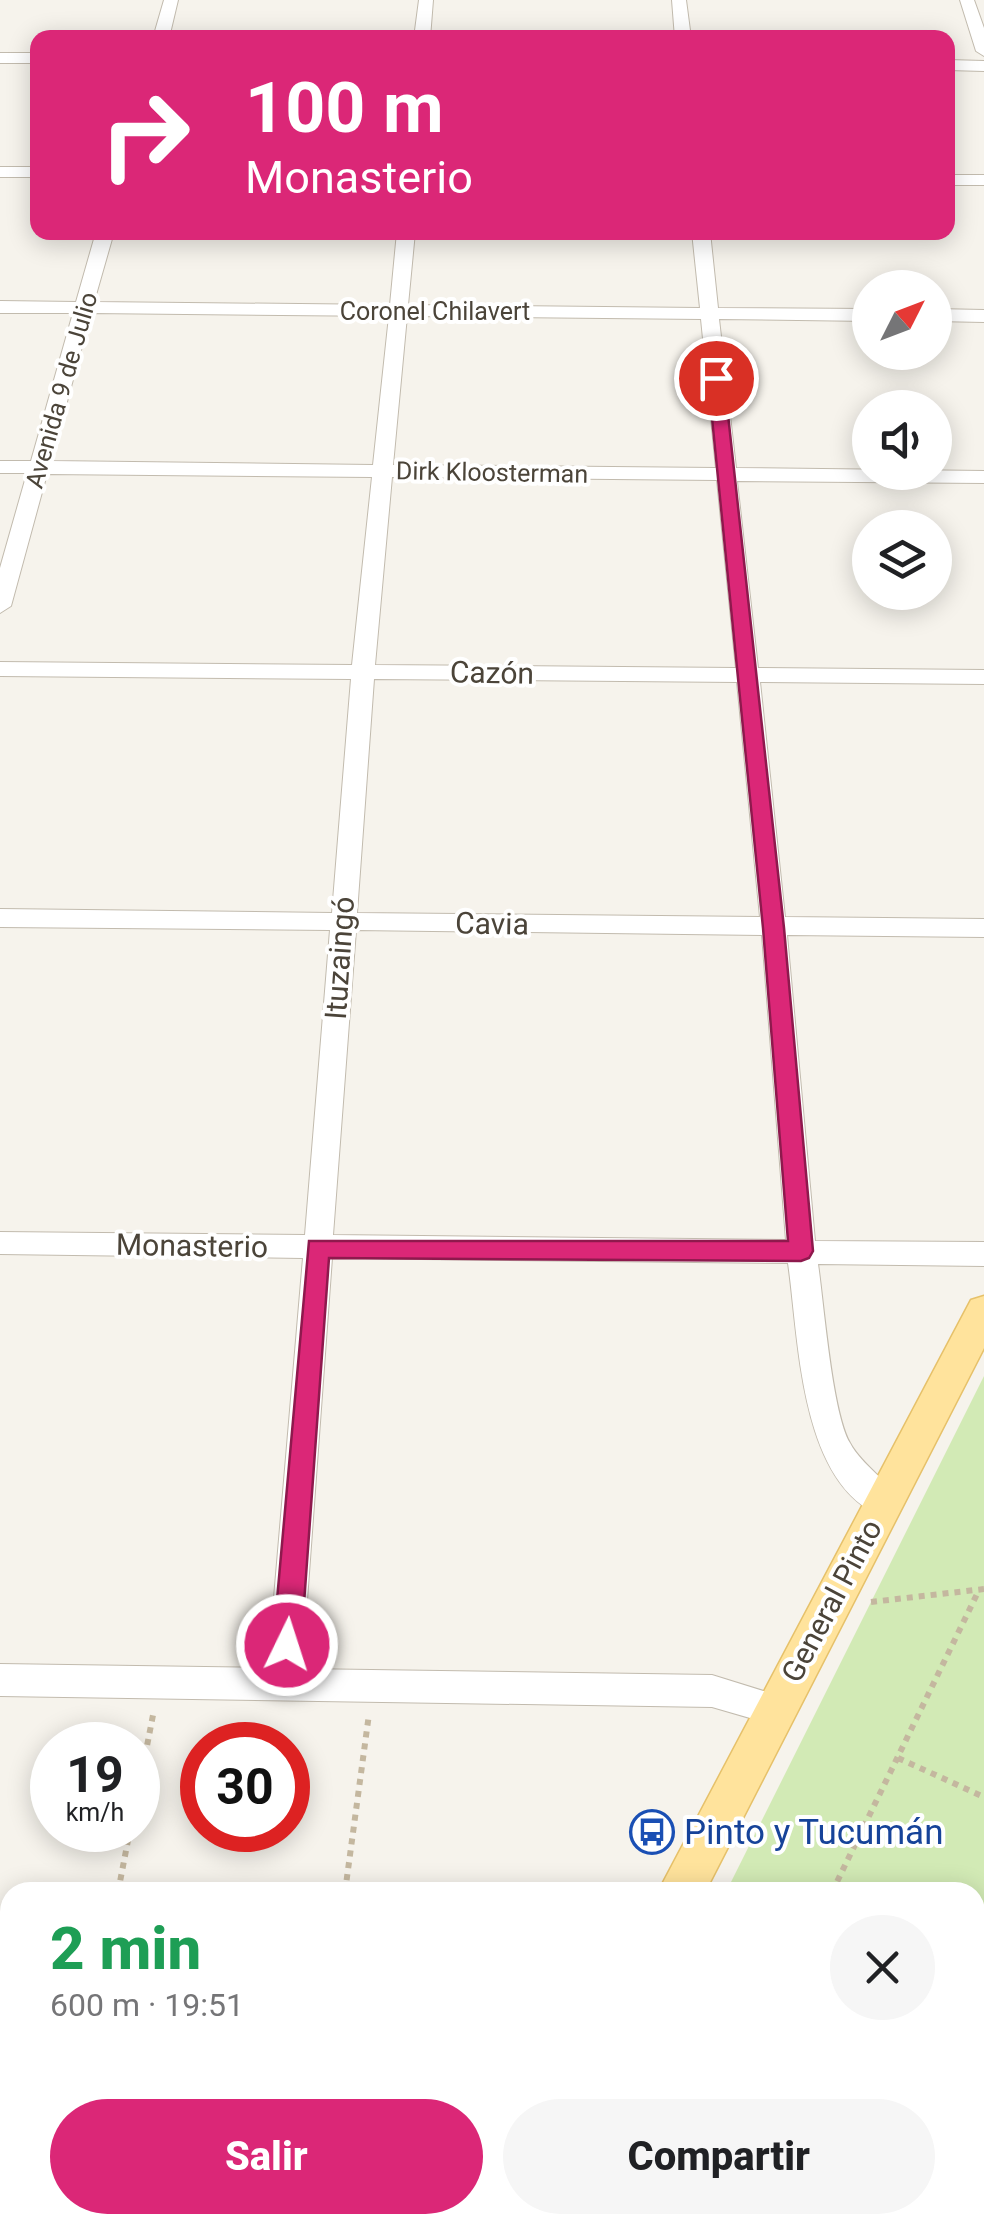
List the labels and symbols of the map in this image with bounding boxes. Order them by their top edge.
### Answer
north arrow [852,270,952,370]
street label: Avenida 9 de Julio [20,289,103,491]
street label: Coronel Chilavert [340,297,530,326]
pin [674,336,759,421]
street label: Dirk Kloosterman [396,456,588,489]
street label: Cazón [450,654,534,691]
street label: Ituzaingó [318,895,361,1021]
street label: Cavia [455,905,529,942]
street label: Monasterio [116,1227,268,1264]
street label: General Pinto [774,1514,889,1688]
position arrow [235,1593,339,1697]
speed limit sign: 30 [180,1722,310,1852]
bus stop icon: Pinto y Tucumán [629,1809,675,1855]
place label: Pinto y Tucumán [684,1812,943,1853]

